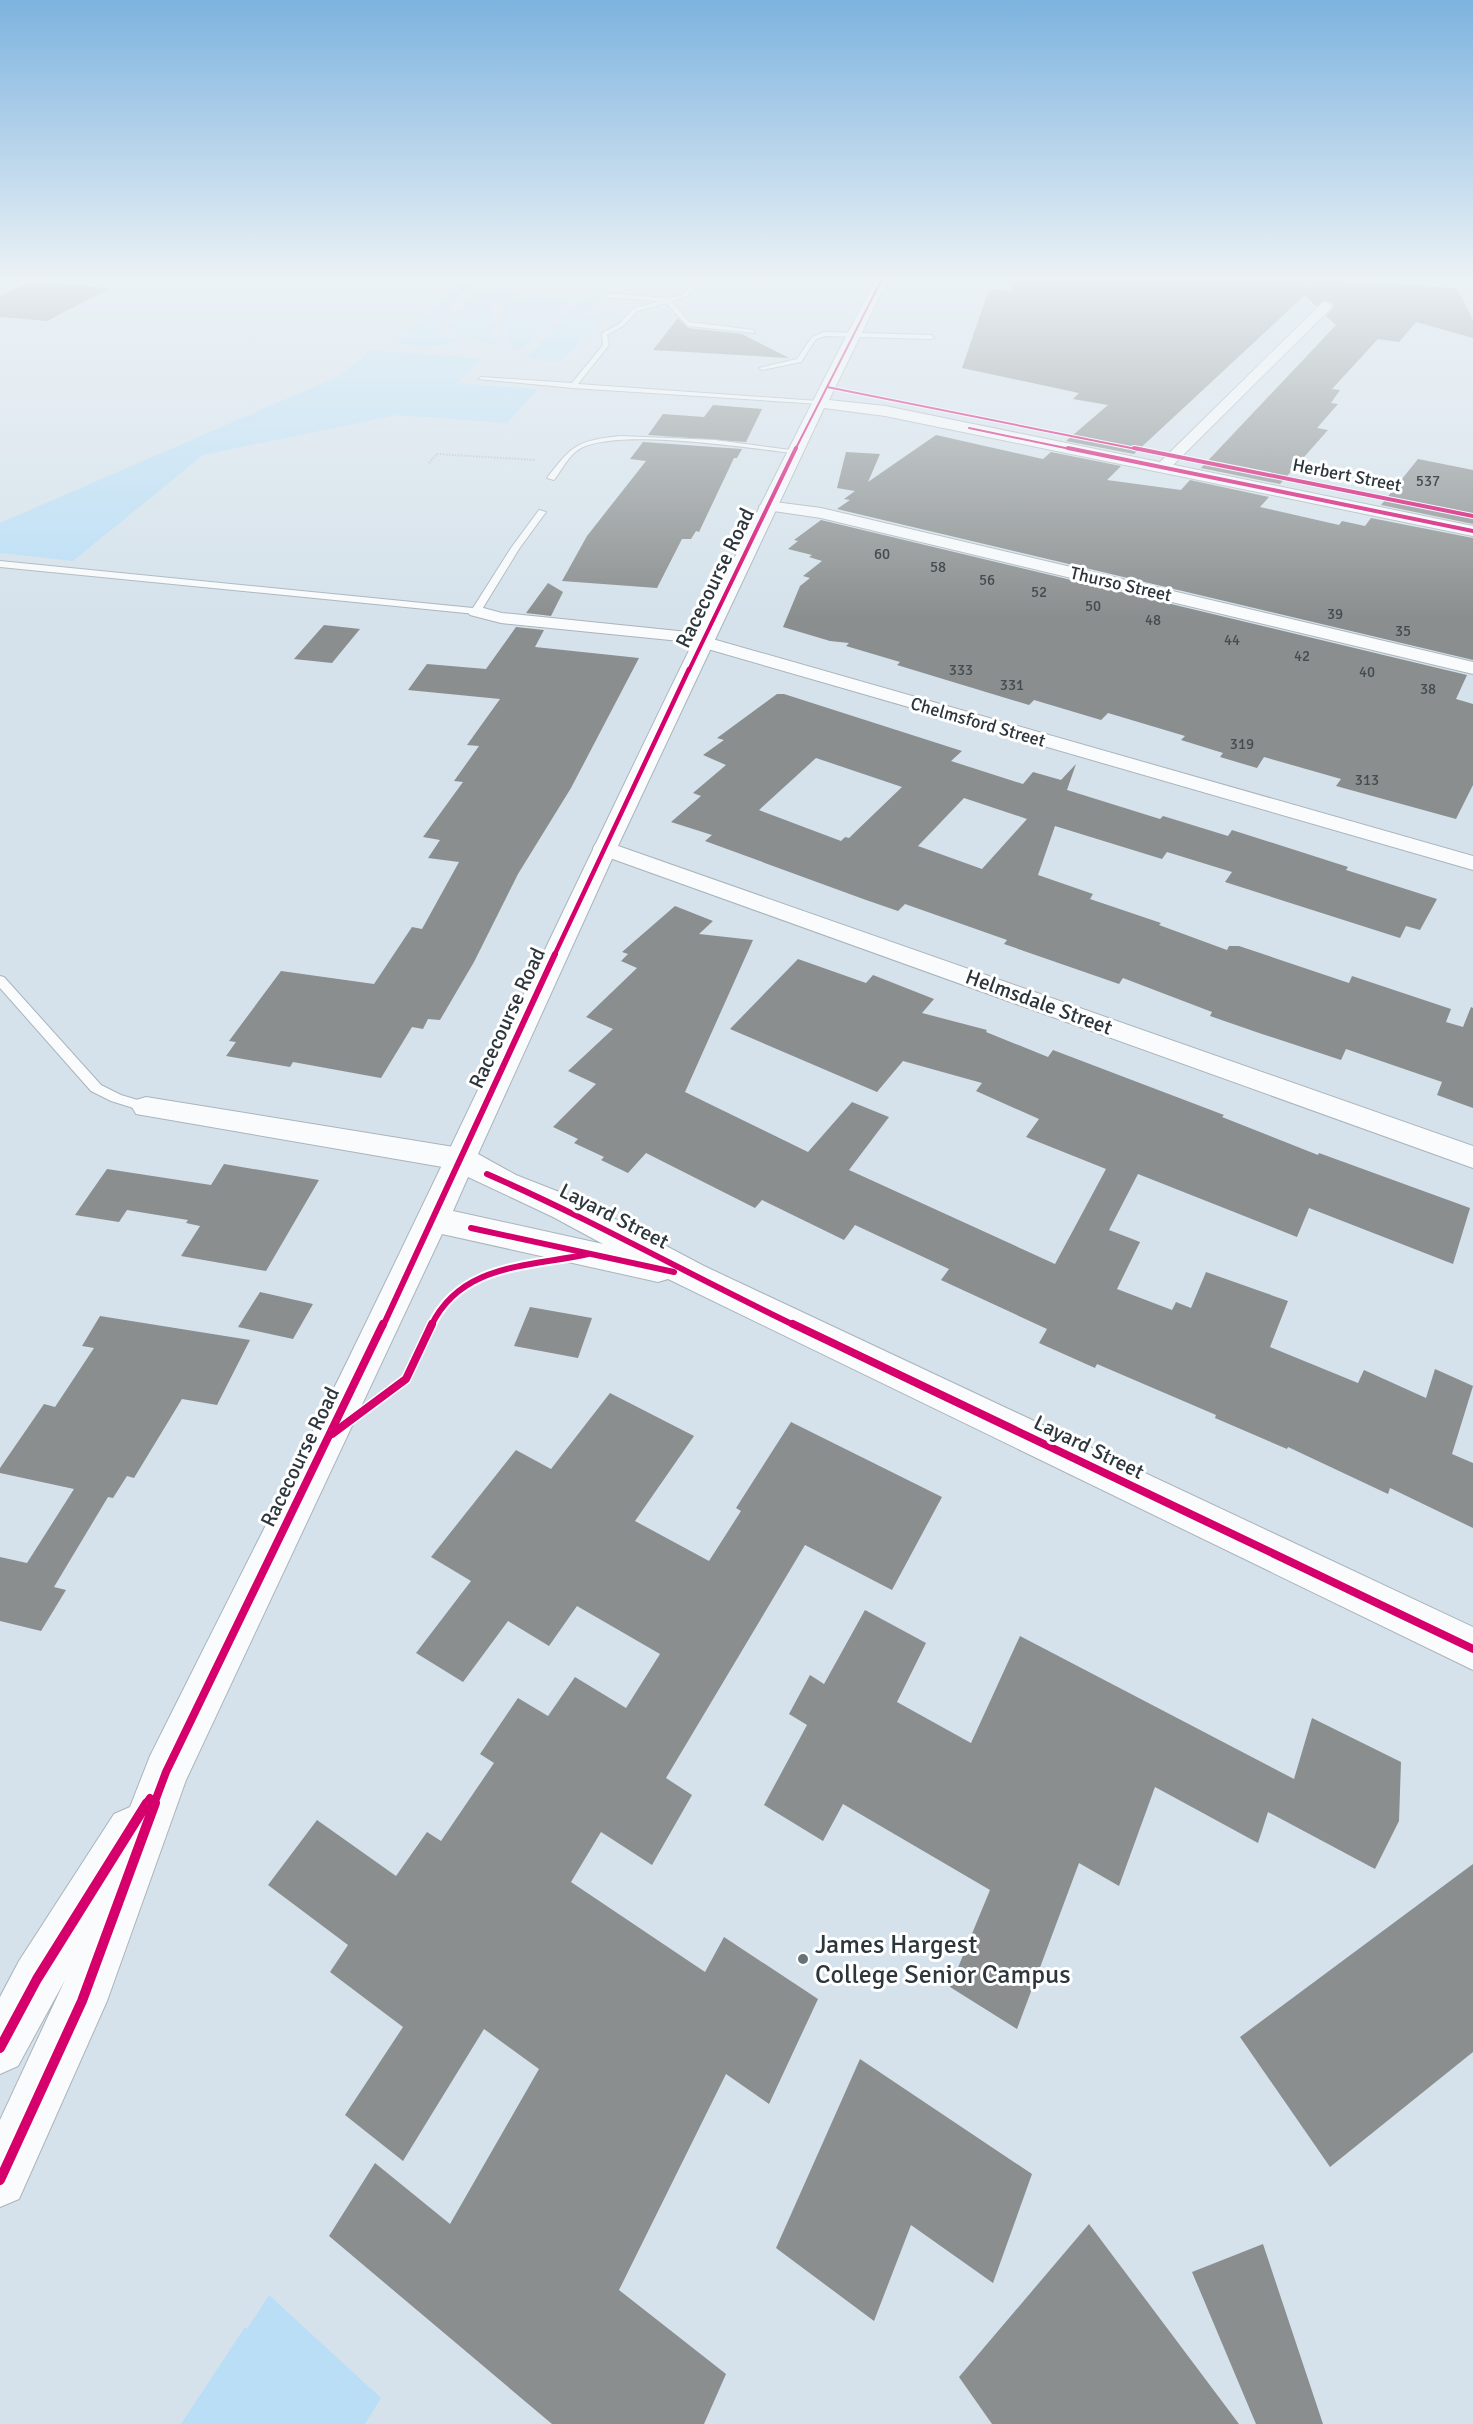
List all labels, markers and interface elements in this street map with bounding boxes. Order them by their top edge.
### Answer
street label: Herbert Street [1291,454,1403,496]
house number: 537 [1416,472,1440,490]
street label: Racecourse Road [670,504,760,652]
house number: 60 [874,545,890,563]
house number: 58 [930,558,946,576]
street label: Thurso Street [1068,562,1174,606]
house number: 56 [979,571,995,589]
house number: 52 [1031,583,1047,601]
house number: 50 [1085,597,1101,615]
house number: 39 [1327,605,1343,623]
house number: 48 [1145,611,1161,629]
house number: 35 [1395,622,1411,640]
house number: 44 [1224,631,1240,649]
house number: 42 [1294,647,1310,665]
house number: 333 [949,661,973,679]
house number: 40 [1359,663,1375,681]
house number: 331 [1000,676,1024,694]
house number: 38 [1420,680,1436,698]
street label: Chelmsford Street [908,692,1048,752]
house number: 319 [1230,735,1254,753]
house number: 313 [1355,771,1379,789]
street label: Racecourse Road [463,943,551,1093]
street label: Helmsdale Street [962,963,1116,1041]
street label: Layard Street [555,1177,673,1255]
street label: Racecourse Road [255,1383,345,1531]
street label: Layard Street [1030,1409,1148,1485]
place label: James Hargest College Senior Campus [815,1929,1071,1991]
marker: James Hargest College Senior Campus [796,1952,810,1966]

